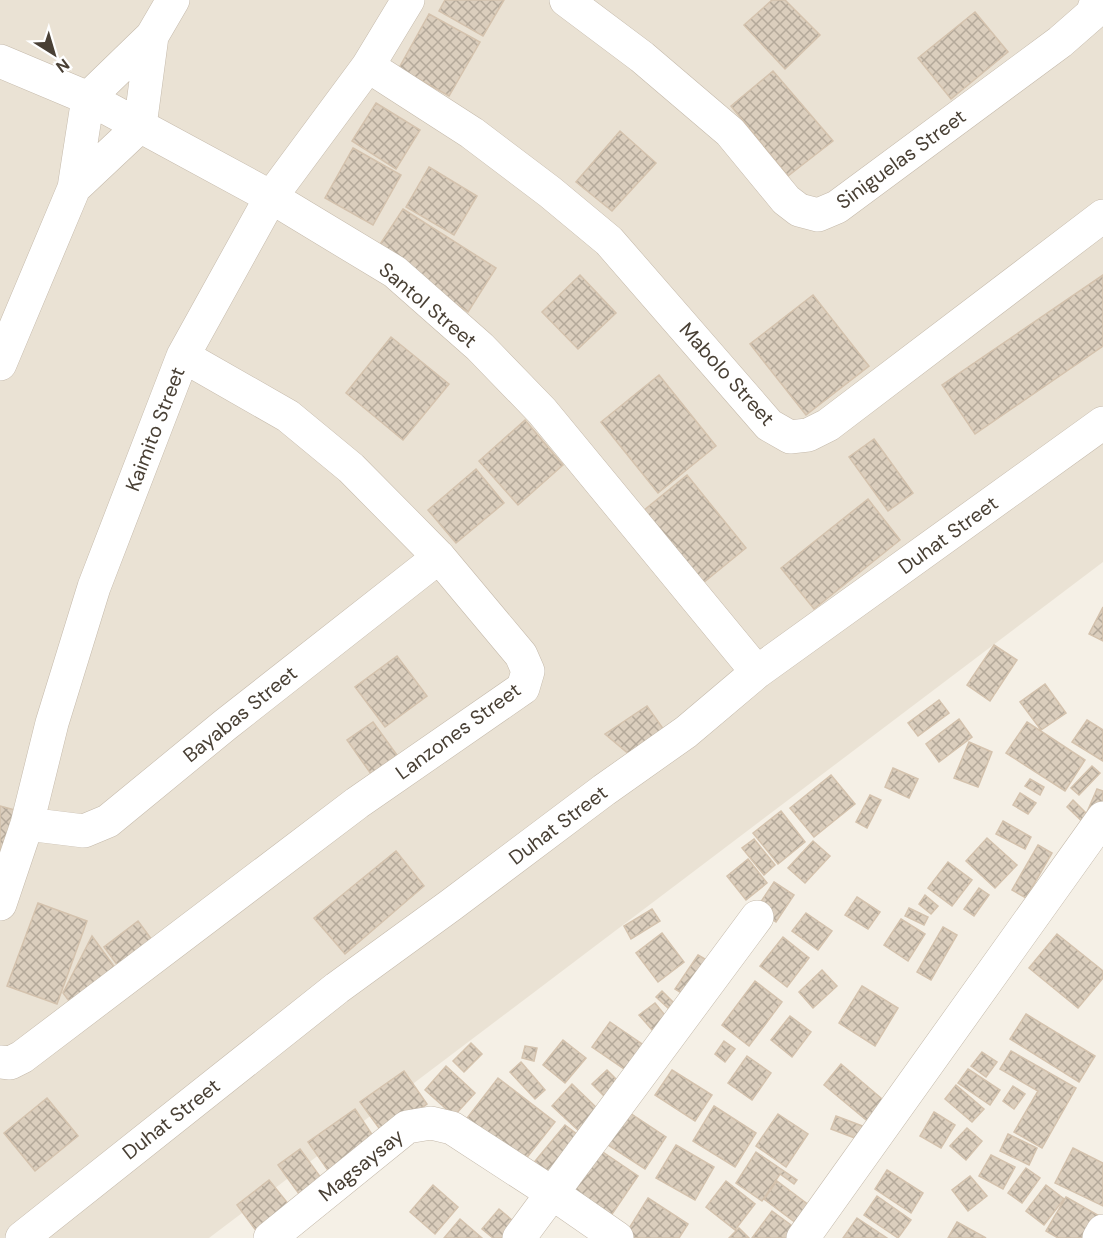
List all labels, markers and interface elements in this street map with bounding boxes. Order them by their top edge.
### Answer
north arrow [24,24,84,84]
text: N [52,54,74,77]
street label: Siniguelas Street [831,103,971,215]
street label: Santol Street [374,257,482,354]
street label: Mabolo Street [674,317,780,431]
street label: Kaimito Street [119,363,191,495]
street label: Duhat Street [893,490,1003,580]
street label: Bayabas Street [178,660,302,768]
street label: Lanzones Street [390,677,526,785]
street label: Duhat Street [503,779,613,871]
street label: Duhat Street [117,1073,225,1165]
street label: Magsaysay [313,1123,409,1207]

